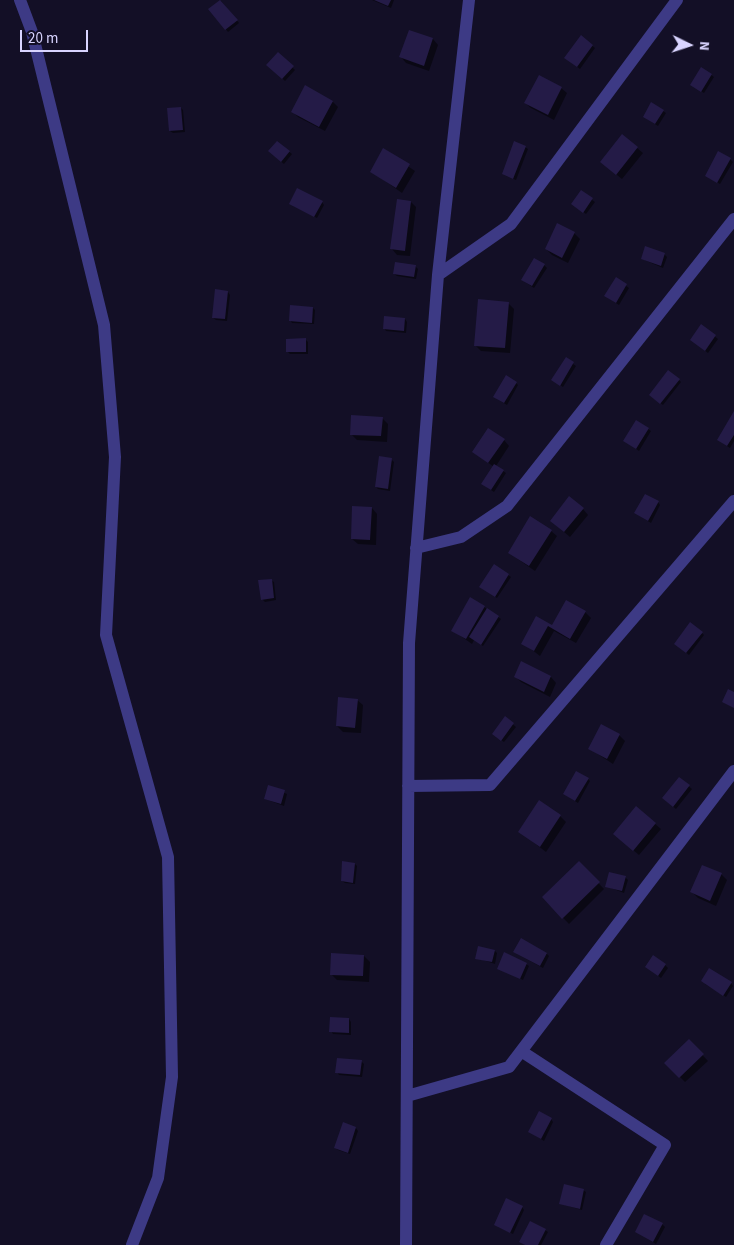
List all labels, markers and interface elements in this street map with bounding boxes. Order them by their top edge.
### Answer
scale bar [22,20,90,52]
north arrow [664,20,714,70]
text: 20 m [28,28,58,49]
text: N [694,41,714,51]

